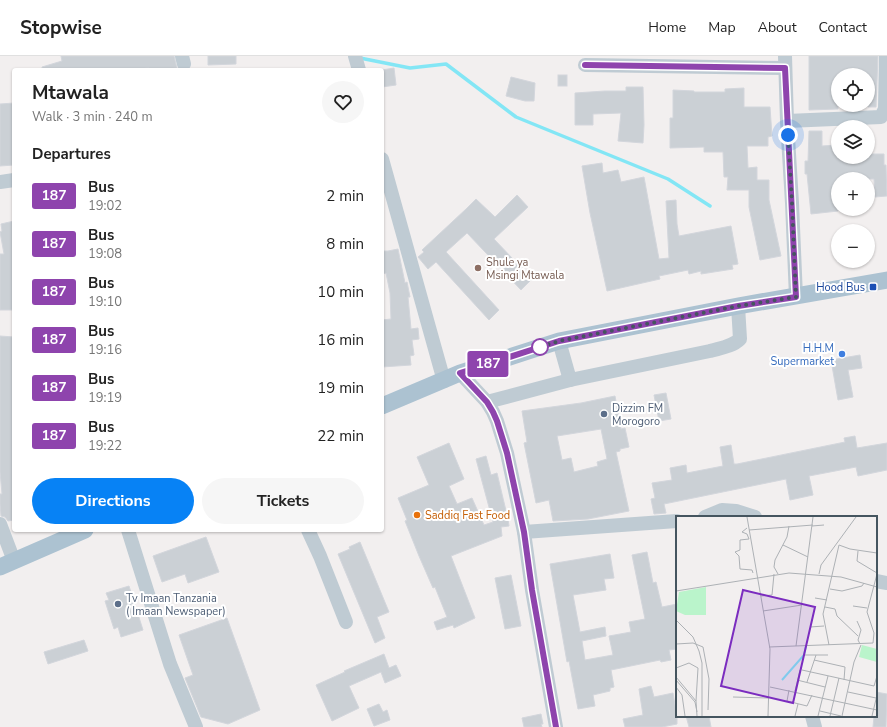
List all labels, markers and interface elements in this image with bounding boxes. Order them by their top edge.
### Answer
text: Stopwise [20,15,102,41]
text: Home [648,18,686,37]
text: Map [708,18,736,37]
text: About [758,18,797,37]
text: Contact [819,18,867,37]
map controls [831,68,875,268]
button: locate [831,68,875,112]
text: Mtawala [32,80,109,106]
button: heart [322,81,364,123]
text: Walk · 3 min · 240 m [32,108,153,126]
button: layers [831,120,875,164]
your location [778,125,798,145]
text: Departures [32,144,111,164]
button: + [831,172,875,216]
text: Bus [88,177,114,197]
text: 187 [41,186,67,205]
text: 2 min [326,186,364,206]
text: 19:02 [88,197,122,215]
button: − [831,224,875,268]
text: Bus [88,225,114,245]
text: 187 [41,234,67,253]
text: 8 min [326,234,364,254]
text: 19:08 [88,245,122,263]
place label: Shule ya Msingi Mtawala [486,255,565,283]
marker: Shule ya Msingi Mtawala [473,263,483,273]
text: Bus [88,273,114,293]
place label: Hood Bus [816,280,865,295]
text: 187 [41,282,67,301]
text: 10 min [317,282,364,302]
marker: Hood Bus [868,282,878,292]
text: 19:10 [88,293,122,311]
text: Bus [88,321,114,341]
text: 187 [41,330,67,349]
text: 16 min [317,330,364,350]
unlabelled marker [531,338,549,356]
text: 19:16 [88,341,122,359]
place label: H.H.M Supermarket [771,341,834,369]
marker: H.H.M Supermarket [837,349,847,359]
line badge: 187 [465,351,511,377]
text: 187 [475,354,501,373]
text: Bus [88,369,114,389]
text: 187 [41,378,67,397]
text: 19 min [317,378,364,398]
text: 19:19 [88,389,122,407]
place label: Dizzim FM Morogoro [612,401,663,429]
marker: Dizzim FM Morogoro [599,409,609,419]
text: Bus [88,417,114,437]
text: 187 [41,426,67,445]
text: 22 min [317,426,364,446]
text: 19:22 [88,437,122,455]
button: Directions [32,478,194,524]
button: Tickets [202,478,364,524]
place label: Saddiq Fast Food [425,508,510,523]
marker: Saddiq Fast Food [412,510,422,520]
inset map [676,516,877,717]
place label: Tv Imaan Tanzania ( Imaan Newspaper) [126,591,226,619]
marker: Tv Imaan Tanzania ( Imaan Newspaper) [113,599,123,609]

